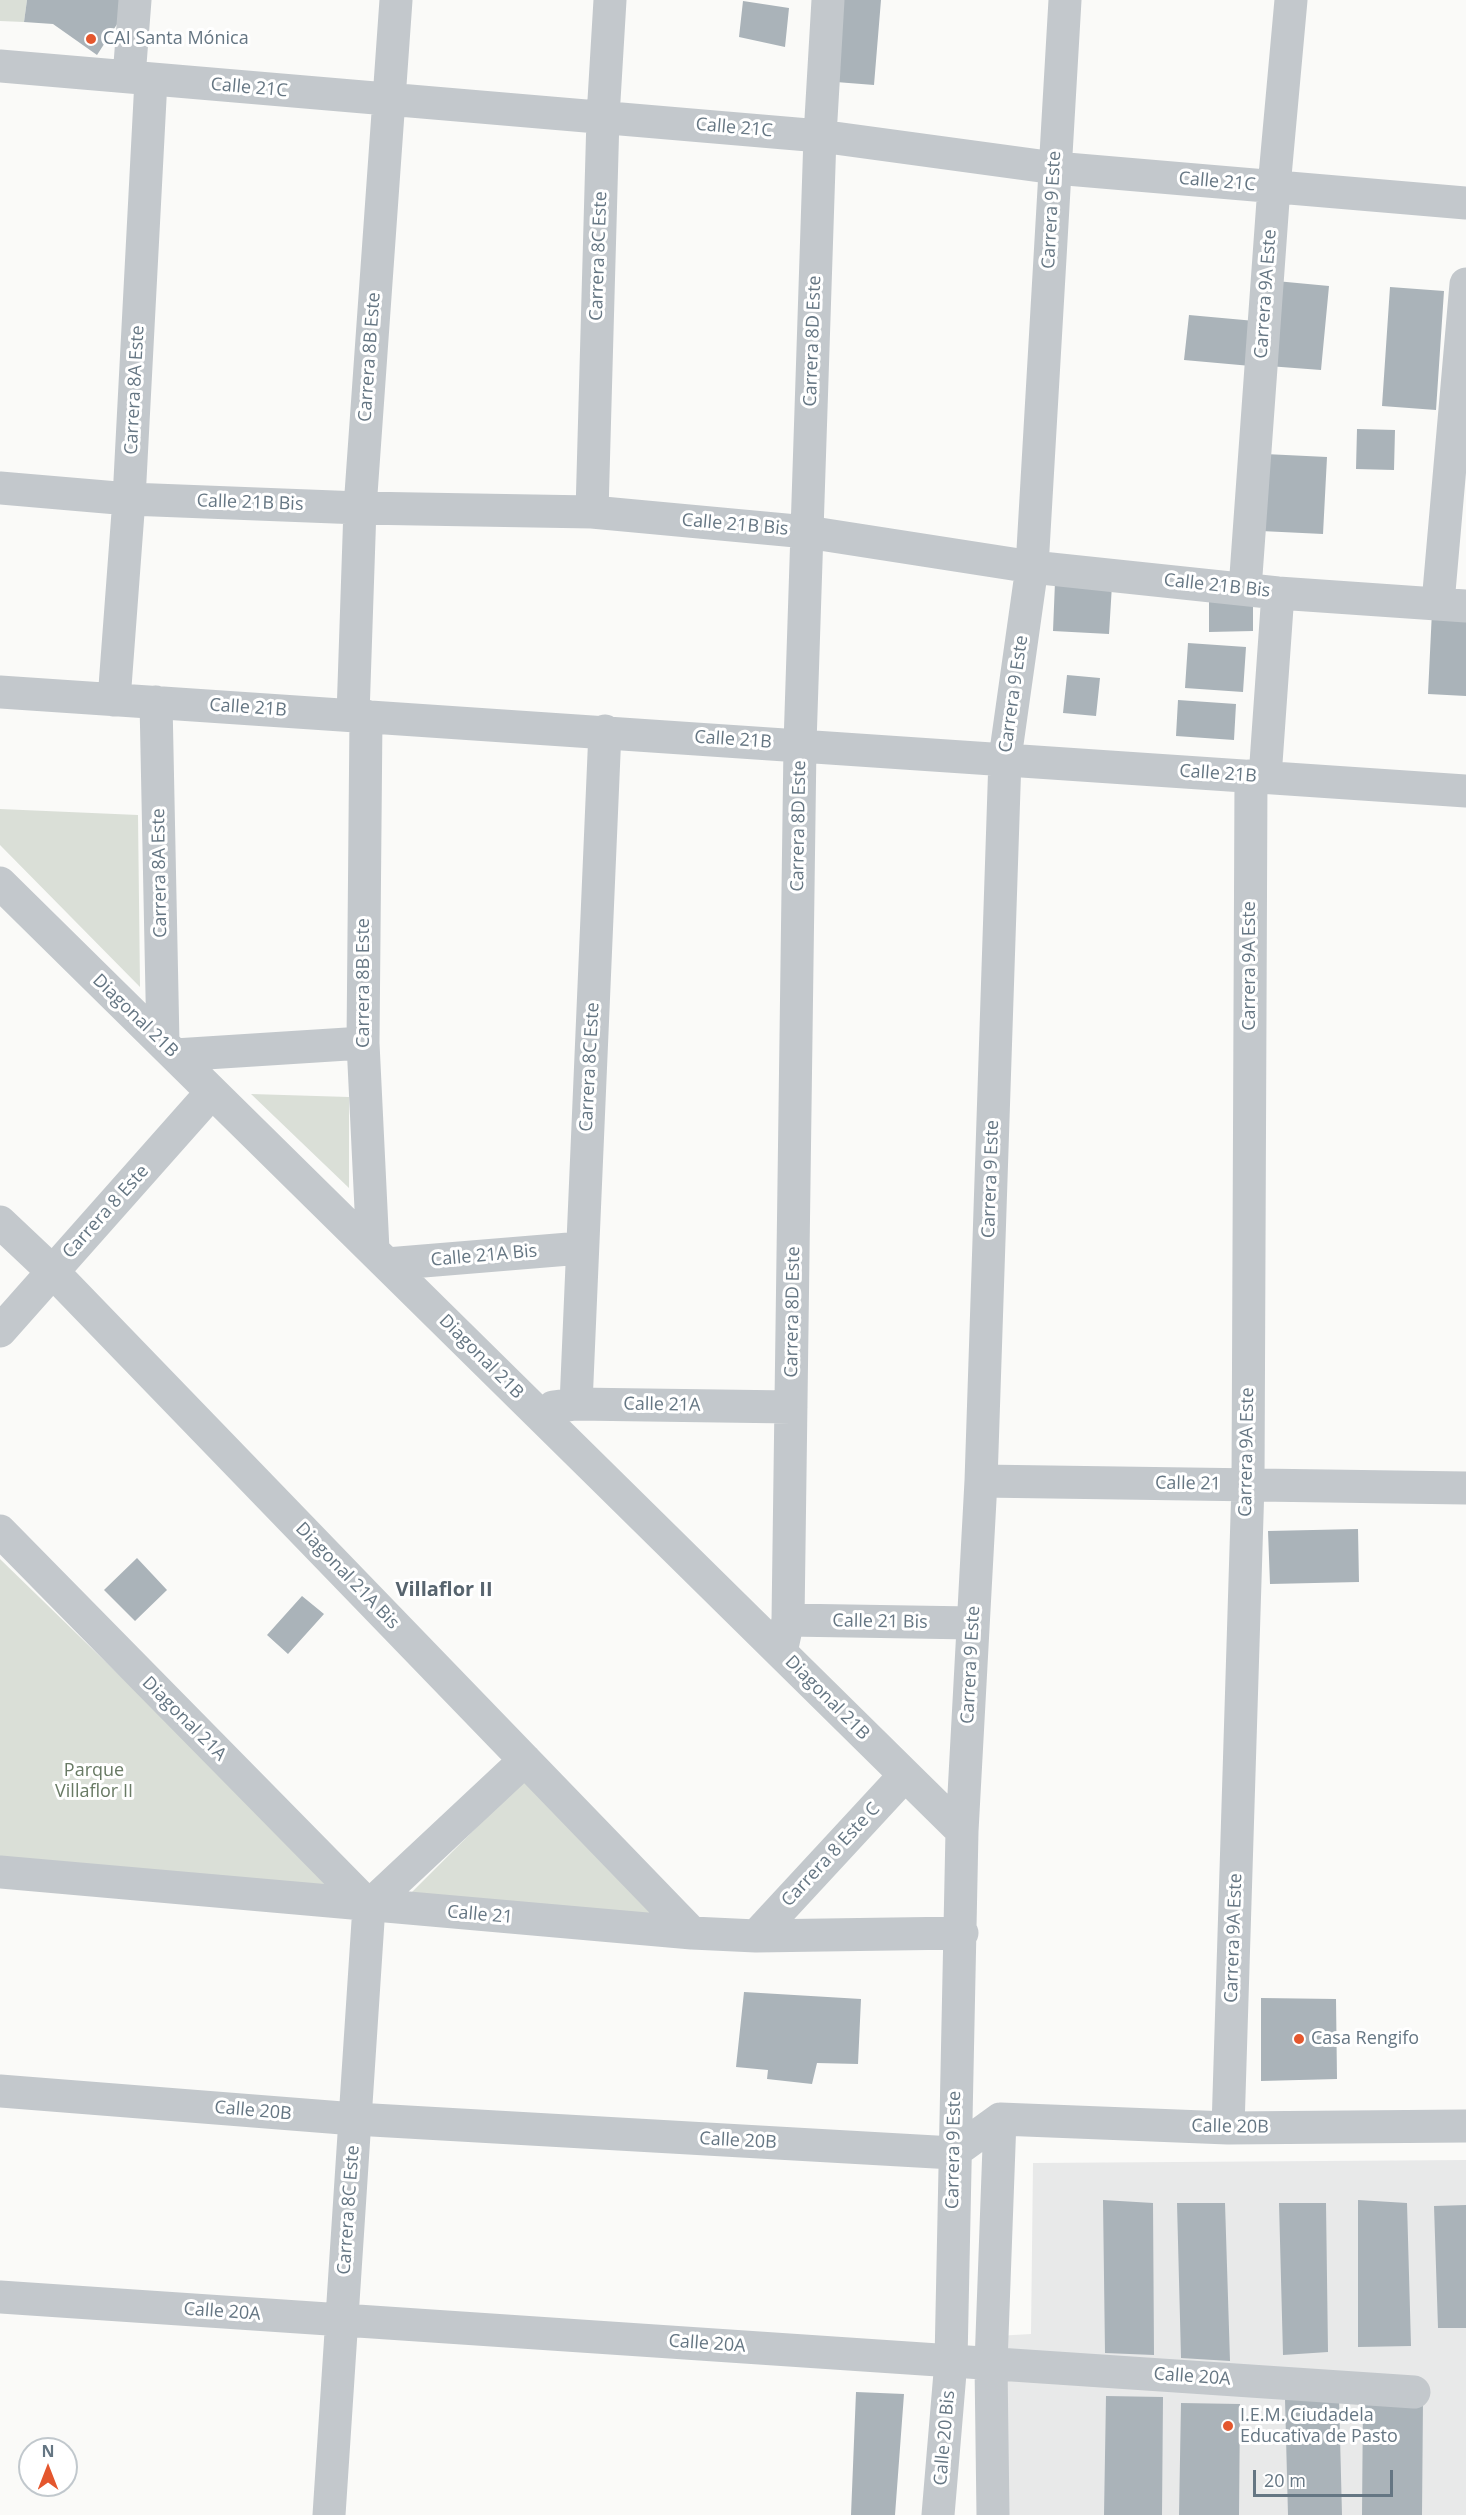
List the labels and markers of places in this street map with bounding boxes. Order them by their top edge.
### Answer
place label: CAI Santa Mónica [103,28,249,50]
marker: CAI Santa Mónica [84,32,98,46]
place label: Casa Rengifo [1311,2028,1419,2050]
marker: Casa Rengifo [1292,2032,1306,2046]
place label: I.E.M. Ciudadela Educativa de Pasto [1240,2405,1398,2448]
marker: I.E.M. Ciudadela Educativa de Pasto [1221,2419,1235,2433]

